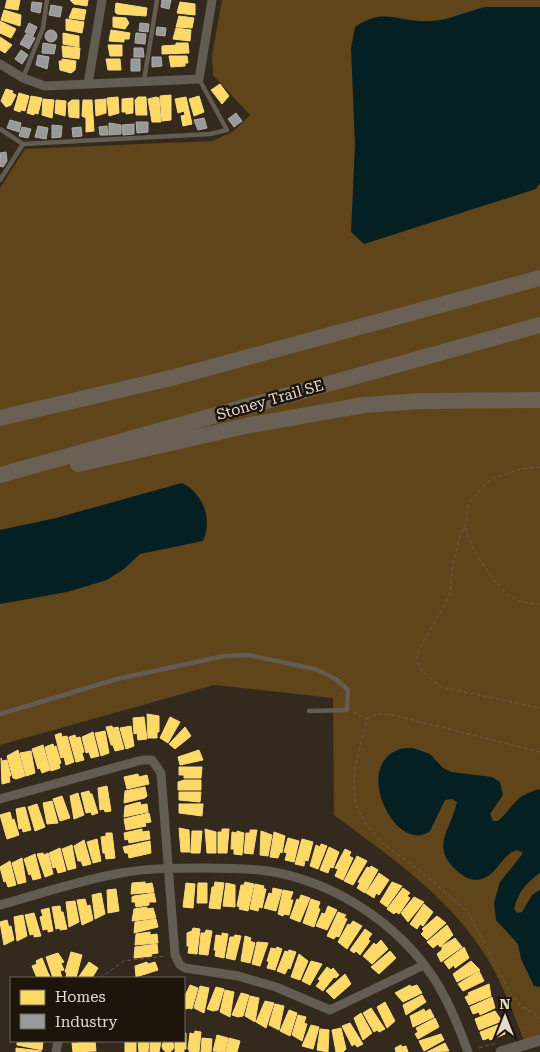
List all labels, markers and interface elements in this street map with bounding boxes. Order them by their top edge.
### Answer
street label: Stoney Trail SE [214,376,326,424]
legend [10,977,185,1042]
text: Homes [55,988,106,1006]
north arrow [480,992,530,1042]
text: N [500,996,511,1012]
text: Industry [55,1013,117,1031]

